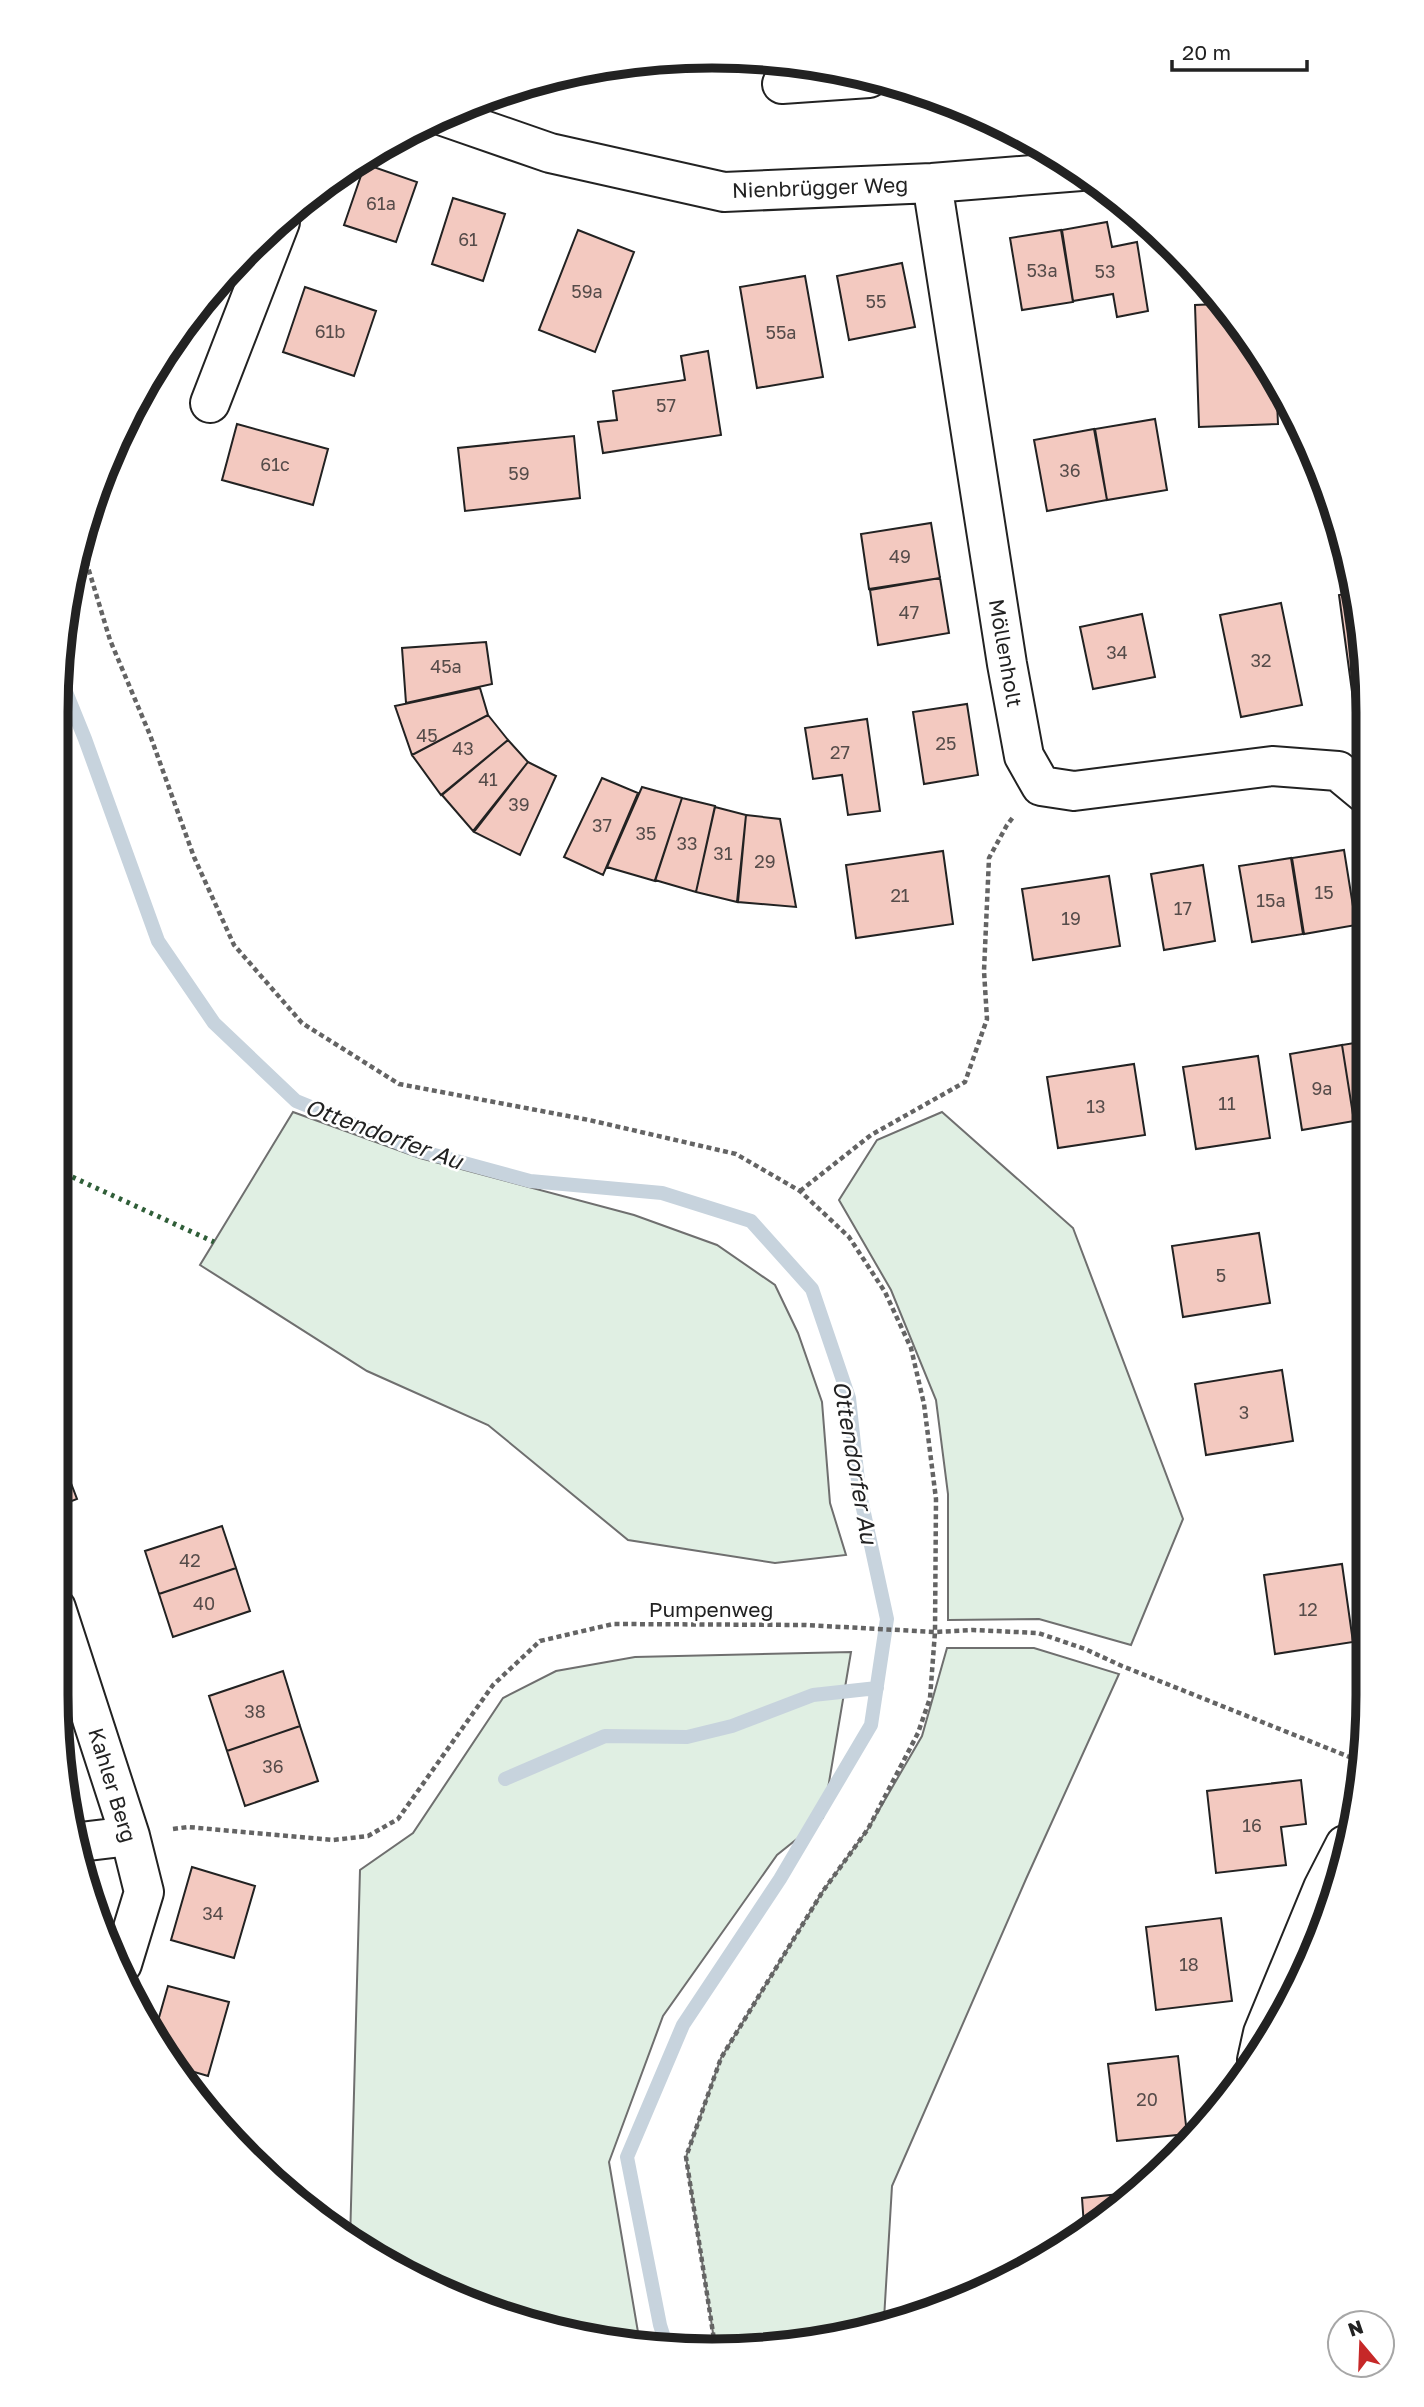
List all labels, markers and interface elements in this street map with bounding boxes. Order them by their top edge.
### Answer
scale bar [1172,28,1307,72]
text: 20 m [1182,39,1231,65]
street label: Nienbrügger Weg [731,171,909,203]
house number: 61a [366,192,396,214]
house number: 61 [458,228,478,250]
house number: 53a [1026,259,1058,281]
house number: 53 [1095,260,1115,282]
house number: 59a [571,280,603,302]
house number: 55 [866,290,886,312]
house number: 61b [315,320,345,342]
house number: 55a [765,321,797,343]
house number: 57 [656,394,676,416]
house number: 61c [260,453,290,475]
house number: 36 [1059,459,1081,481]
house number: 59 [508,462,530,484]
house number: 49 [889,545,911,567]
street label: Möllenholt [984,597,1028,709]
house number: 47 [899,601,919,623]
house number: 34 [1106,641,1128,663]
house number: 32 [1251,649,1271,671]
house number: 45a [430,655,462,677]
house number: 45 [416,724,438,746]
house number: 25 [936,732,956,754]
house number: 43 [452,737,474,759]
house number: 27 [830,741,850,763]
house number: 41 [478,768,498,790]
house number: 39 [508,793,530,815]
house number: 37 [592,814,612,836]
house number: 35 [636,822,656,844]
house number: 33 [676,832,698,854]
house number: 31 [713,842,733,864]
house number: 29 [754,850,776,872]
house number: 15 [1314,881,1334,903]
house number: 21 [890,884,910,906]
house number: 15a [1256,889,1286,911]
house number: 17 [1174,897,1192,919]
house number: 19 [1061,907,1081,929]
house number: 9a [1311,1077,1333,1099]
water label: Ottendorfer Au [302,1092,468,1175]
house number: 11 [1218,1092,1236,1114]
house number: 13 [1086,1095,1106,1117]
house number: 5 [1216,1264,1226,1286]
water label: Ottendorfer Au [828,1378,884,1548]
house number: 3 [1239,1401,1249,1423]
house number: 42 [179,1549,201,1571]
house number: 40 [193,1592,215,1614]
street label: Pumpenweg [649,1596,773,1622]
house number: 12 [1298,1598,1318,1620]
house number: 38 [244,1700,266,1722]
street label: Kahler Berg [83,1725,143,1845]
house number: 36 [262,1755,284,1777]
house number: 16 [1242,1814,1262,1836]
house number: 34 [202,1902,224,1924]
house number: 18 [1179,1953,1199,1975]
house number: 20 [1136,2088,1158,2110]
north arrow [1326,2309,1396,2379]
text: N [1345,2314,1366,2341]

